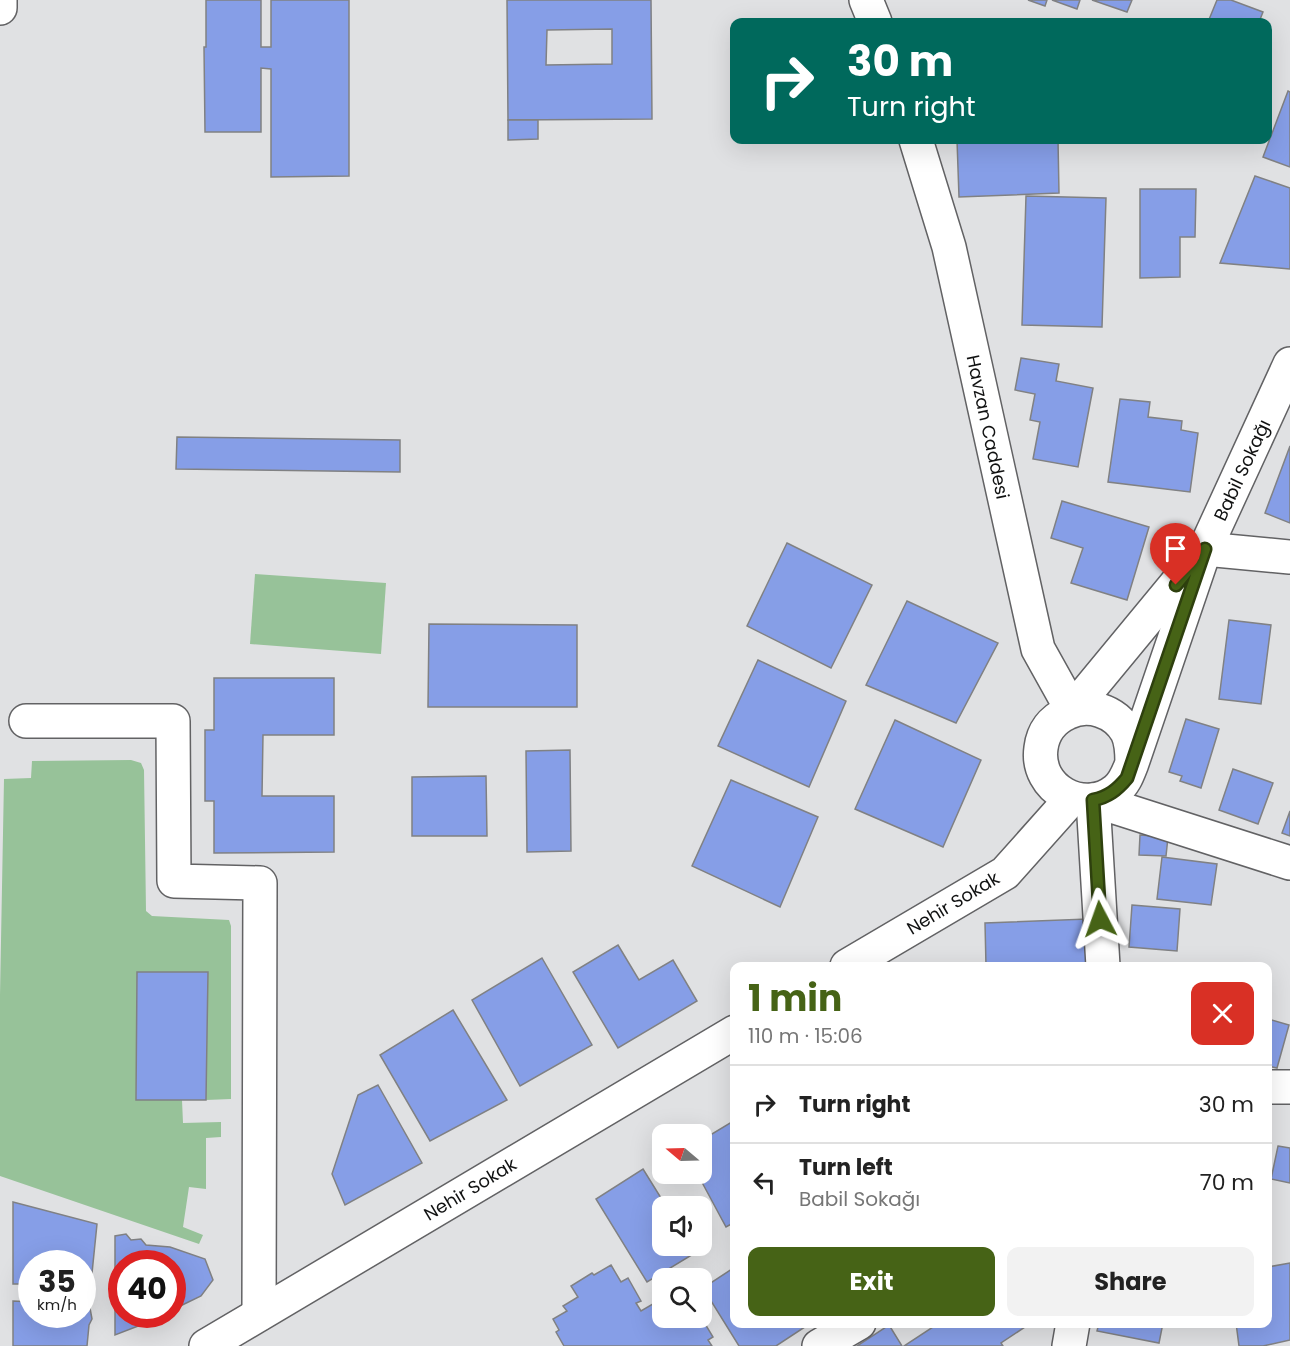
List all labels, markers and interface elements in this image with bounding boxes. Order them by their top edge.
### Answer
text: 30 m [847,32,953,91]
icon: right [748,42,826,120]
text: Turn right [847,88,976,125]
street label: Havzan Caddesi [961,353,1015,501]
street label: Babil Sokağı [1208,415,1276,525]
pin [1150,523,1201,585]
icon: arrive [1159,532,1192,565]
street label: Nehir Sokak [902,865,1005,941]
position arrow [1068,887,1132,951]
text: 1 min [748,973,842,1024]
button: close [1191,982,1254,1045]
text: 110 m · 15:06 [748,1022,863,1050]
icon: right [748,1088,781,1121]
text: Turn right [799,1089,910,1120]
text: 30 m [1199,1089,1254,1120]
north arrow [652,1124,712,1184]
map controls [652,1124,712,1328]
street label: Nehir Sokak [419,1151,522,1227]
text: Turn left [799,1152,893,1183]
icon: left [748,1166,781,1199]
text: 70 m [1200,1167,1254,1198]
text: Babil Sokağı [799,1185,920,1213]
button: sound [652,1196,712,1256]
button: Exit [748,1247,995,1316]
button: Share [1007,1247,1254,1316]
speed limit sign: 40 [108,1250,186,1328]
text: 35 [38,1260,76,1303]
button: search [652,1268,712,1328]
text: km/h [37,1294,77,1315]

